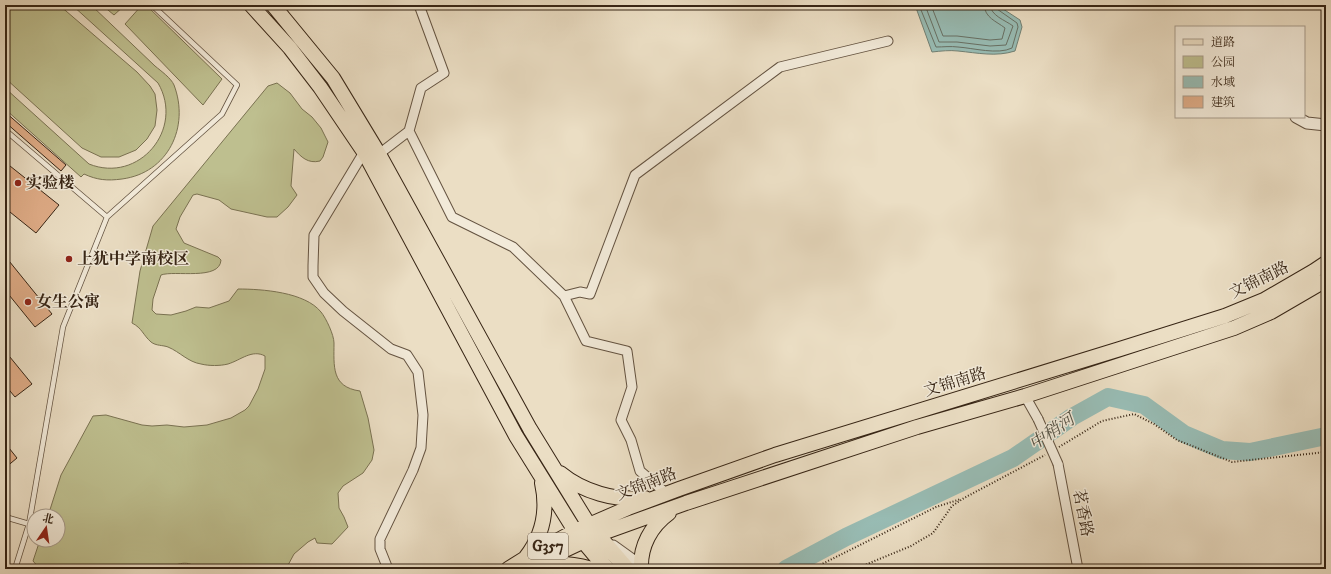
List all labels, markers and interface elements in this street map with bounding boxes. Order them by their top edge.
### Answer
legend [1175,26,1305,118]
text: 道路 [1211,35,1235,50]
text: 公园 [1211,55,1235,70]
text: 水域 [1211,75,1235,90]
text: 建筑 [1211,95,1235,110]
place label: 实验楼 [26,173,74,193]
marker: 实验楼 [13,178,23,188]
place label: 上犹中学南校区 [77,249,189,269]
marker: 上犹中学南校区 [64,254,74,264]
street label: 文锦南路 [1226,257,1292,303]
place label: 女生公寓 [36,292,100,312]
marker: 女生公寓 [23,297,33,307]
street label: 文锦南路 [921,363,989,401]
water label: 中稍河 [1025,407,1082,455]
street label: 文锦南路 [613,463,679,505]
street label: 茗香路 [1069,488,1097,538]
north arrow [26,508,66,548]
text: 北 [41,511,55,527]
road number: G357 [528,533,568,559]

